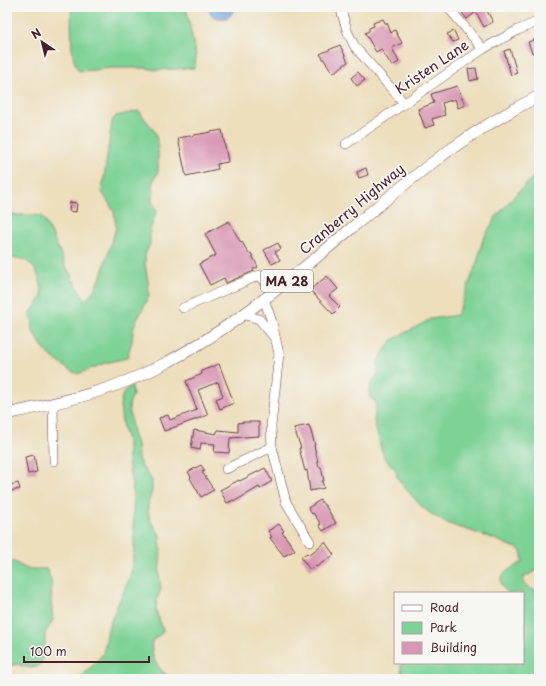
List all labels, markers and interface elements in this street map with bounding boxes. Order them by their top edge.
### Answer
north arrow [22,22,62,62]
text: N [28,24,45,43]
street label: Kristen Lane [391,34,473,99]
street label: Cranberry Highway [294,158,409,259]
road number: MA 28 [261,270,313,292]
legend [394,592,524,664]
text: Road [430,598,459,616]
text: Park [430,618,457,636]
scale bar [24,638,149,664]
text: Building [430,638,477,656]
text: 100 m [30,642,67,660]

